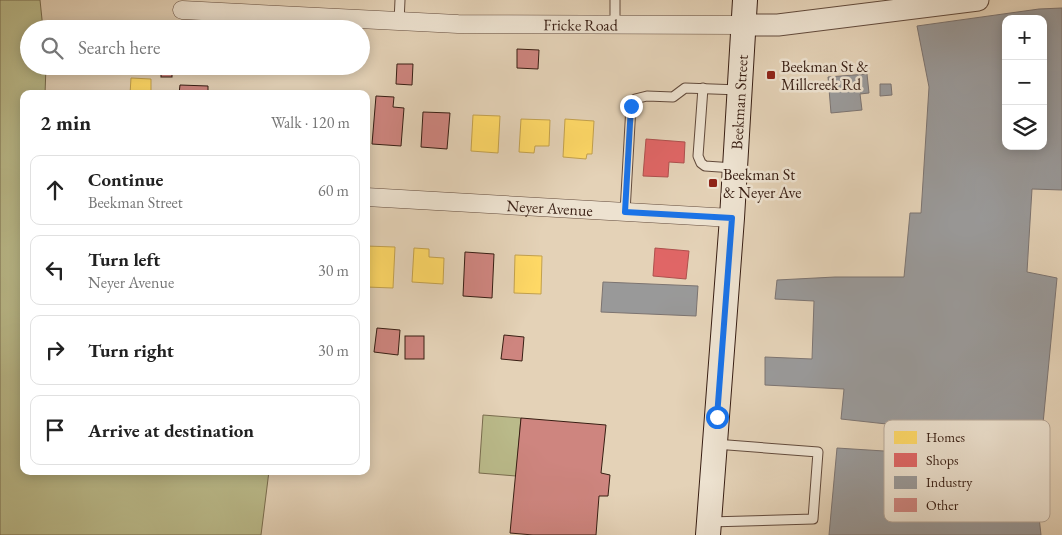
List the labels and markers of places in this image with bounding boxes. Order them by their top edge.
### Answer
place label: Beekman St & Millcreek Rd [781,56,868,95]
marker: Beekman St & Millcreek Rd [765,69,777,81]
place label: Beekman St & Neyer Ave [723,164,801,203]
marker: Beekman St & Neyer Ave [707,177,719,189]

